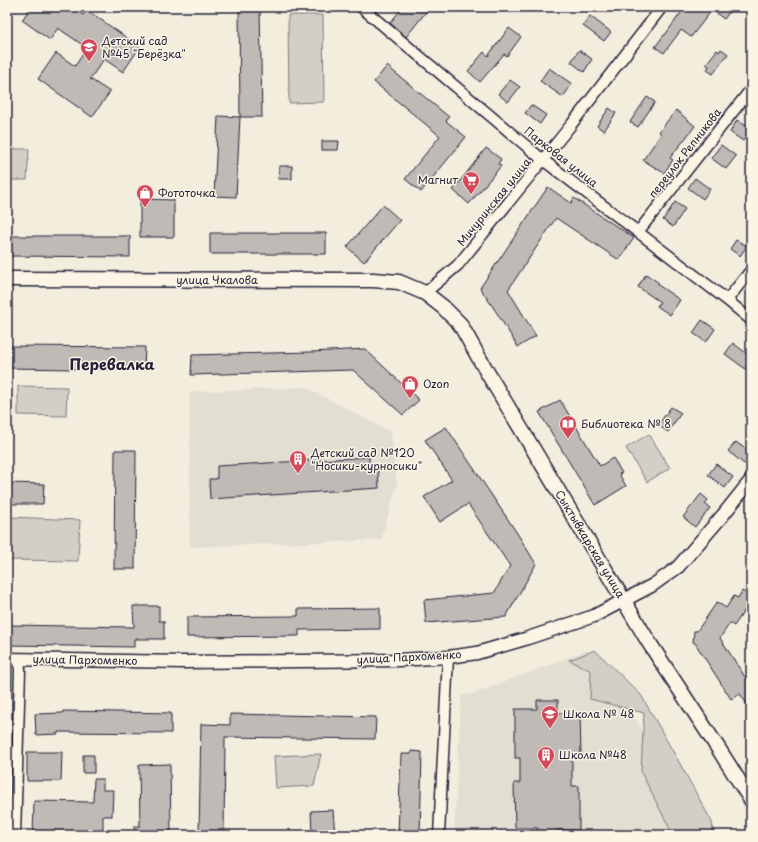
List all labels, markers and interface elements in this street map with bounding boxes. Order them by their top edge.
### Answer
place label: Детский сад №45 "Берёзка" [101,32,186,62]
school or university icon: Детский сад №45 "Берёзка" [79,37,99,62]
street label: переулок Репникова [644,104,725,201]
street label: Парковая улица [521,122,602,191]
street label: Мичуринская улица [453,154,535,249]
supermarket icon: Магнит [461,170,481,195]
place label: Магнит [418,171,459,188]
shop icon: Фототочка [135,183,155,208]
place label: Фототочка [158,184,216,201]
street label: улица Чкалова [176,271,258,288]
district label: Перевалка [69,352,155,375]
shop icon: Ozon [400,374,420,399]
place label: Ozon [423,375,449,392]
library icon: Библиотека № 8 [558,414,578,439]
place label: Библиотека № 8 [581,415,671,432]
place label: Детский сад №120 "Носики-курносики" [310,444,422,474]
building icon: Детский сад №120 "Носики-курносики" [288,449,308,474]
street label: Сыктывкарская улица [551,487,629,601]
street label: улица Пархоменко [356,645,462,668]
street label: улица Пархоменко [32,650,138,669]
school or university icon: Школа № 48 [540,704,560,729]
place label: Школа № 48 [563,705,634,722]
building icon: Школа №48 [536,745,556,770]
place label: Школа №48 [559,746,627,763]

